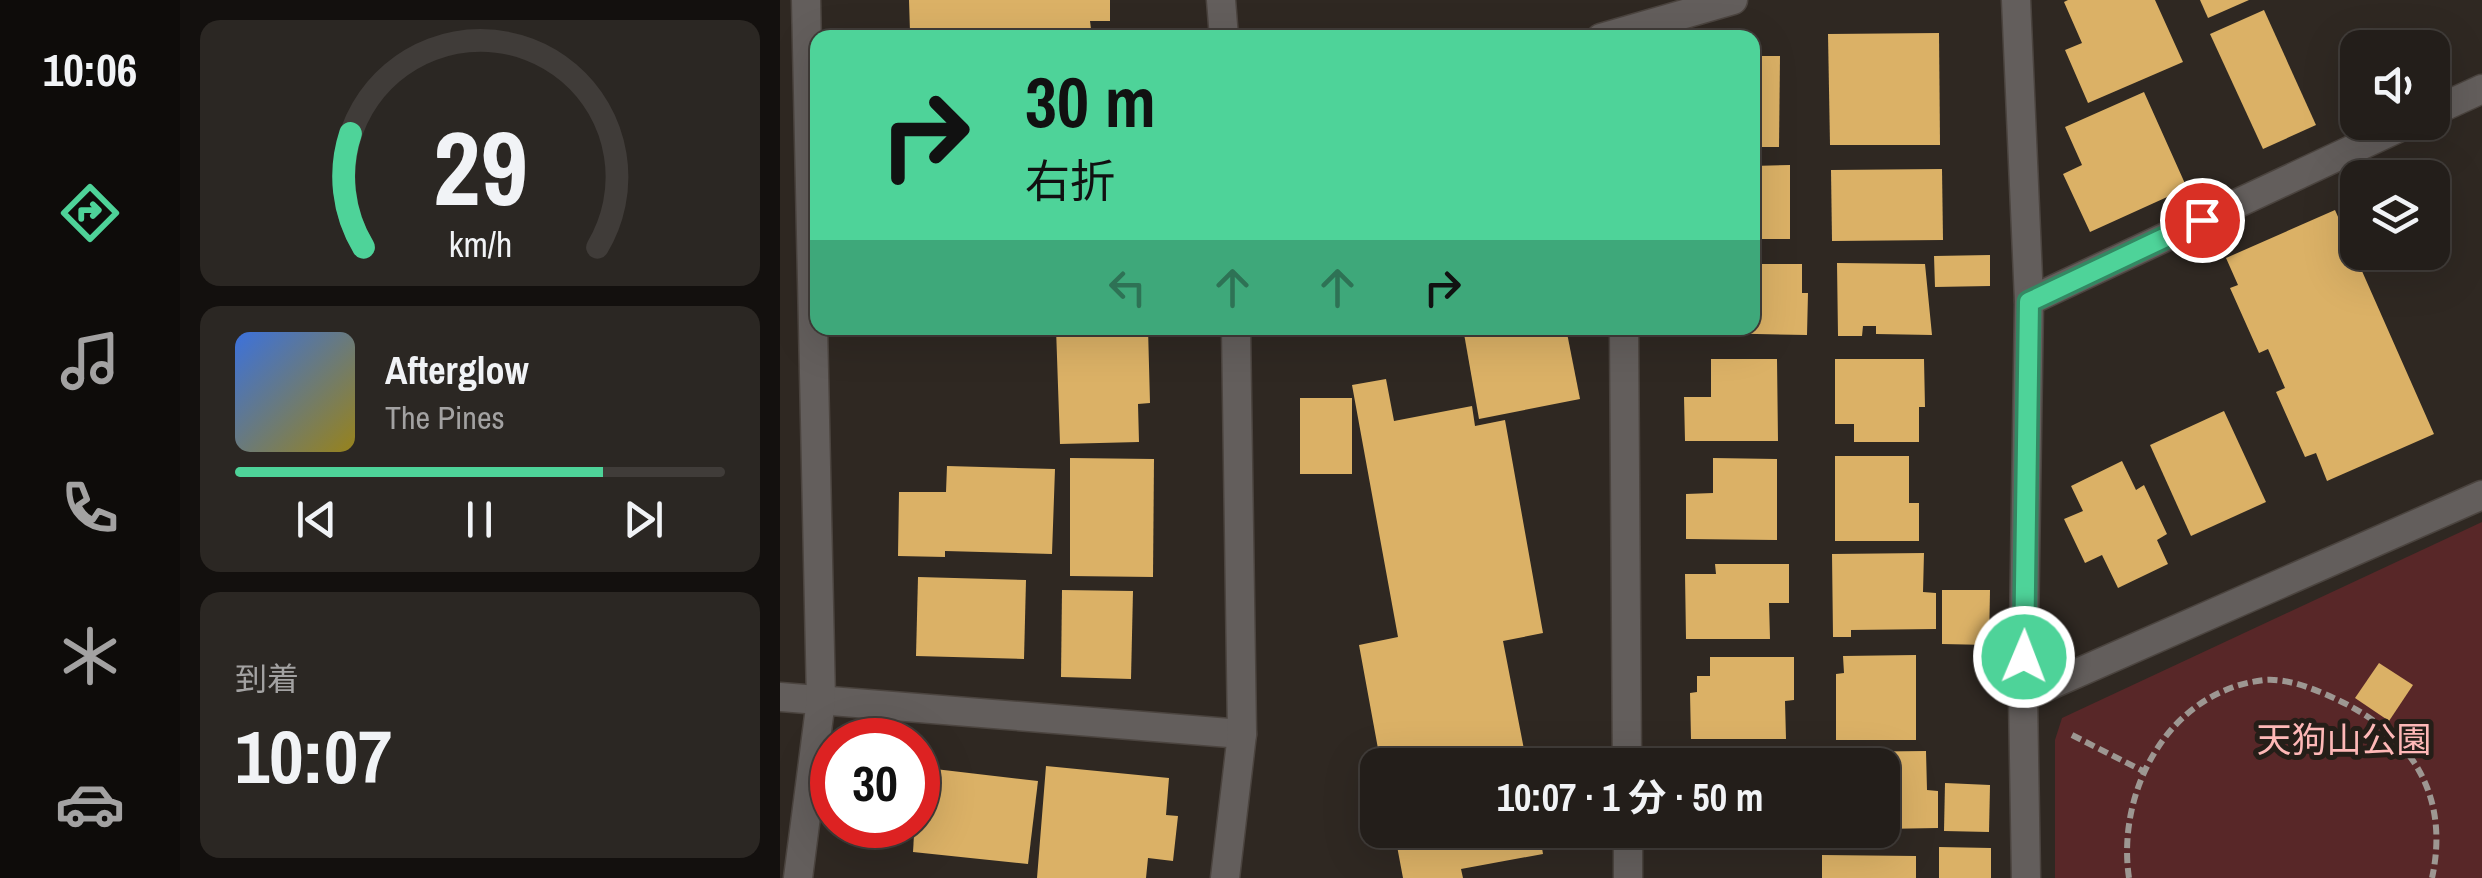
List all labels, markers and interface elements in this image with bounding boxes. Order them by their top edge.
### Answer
map controls [2340,30,2450,270]
button: sound [2340,30,2450,140]
text: 10:06 [43,39,137,100]
text: 30 m [1025,55,1156,149]
icon: right [860,70,990,200]
text: 29 [433,97,527,237]
text: 右折 [1025,150,1115,211]
button: layers [2340,160,2450,270]
icon: directions [55,178,125,248]
pin [2160,178,2245,263]
icon: arrive [2175,193,2230,248]
text: km/h [448,220,512,268]
icon: left [1100,260,1155,315]
icon: ahead [1205,260,1260,315]
icon: ahead [1310,260,1365,315]
icon: right [1415,260,1470,315]
icon: music [55,326,125,396]
text: Afterglow [385,345,529,396]
text: The Pines [385,396,505,439]
icon: phone [55,473,125,543]
icon: previous [289,492,344,547]
icon: pause [452,492,507,547]
icon: next [616,492,671,547]
position arrow [1972,605,2076,709]
icon: climate [55,621,125,691]
text: 到着 [235,657,299,700]
text: 10:07 [235,705,392,806]
park label: 天狗山公園 [2256,716,2432,763]
speed limit sign: 30 [810,718,940,848]
icon: car [55,769,125,839]
text: 10:07 · 1 分 · 50 m [1497,772,1763,823]

